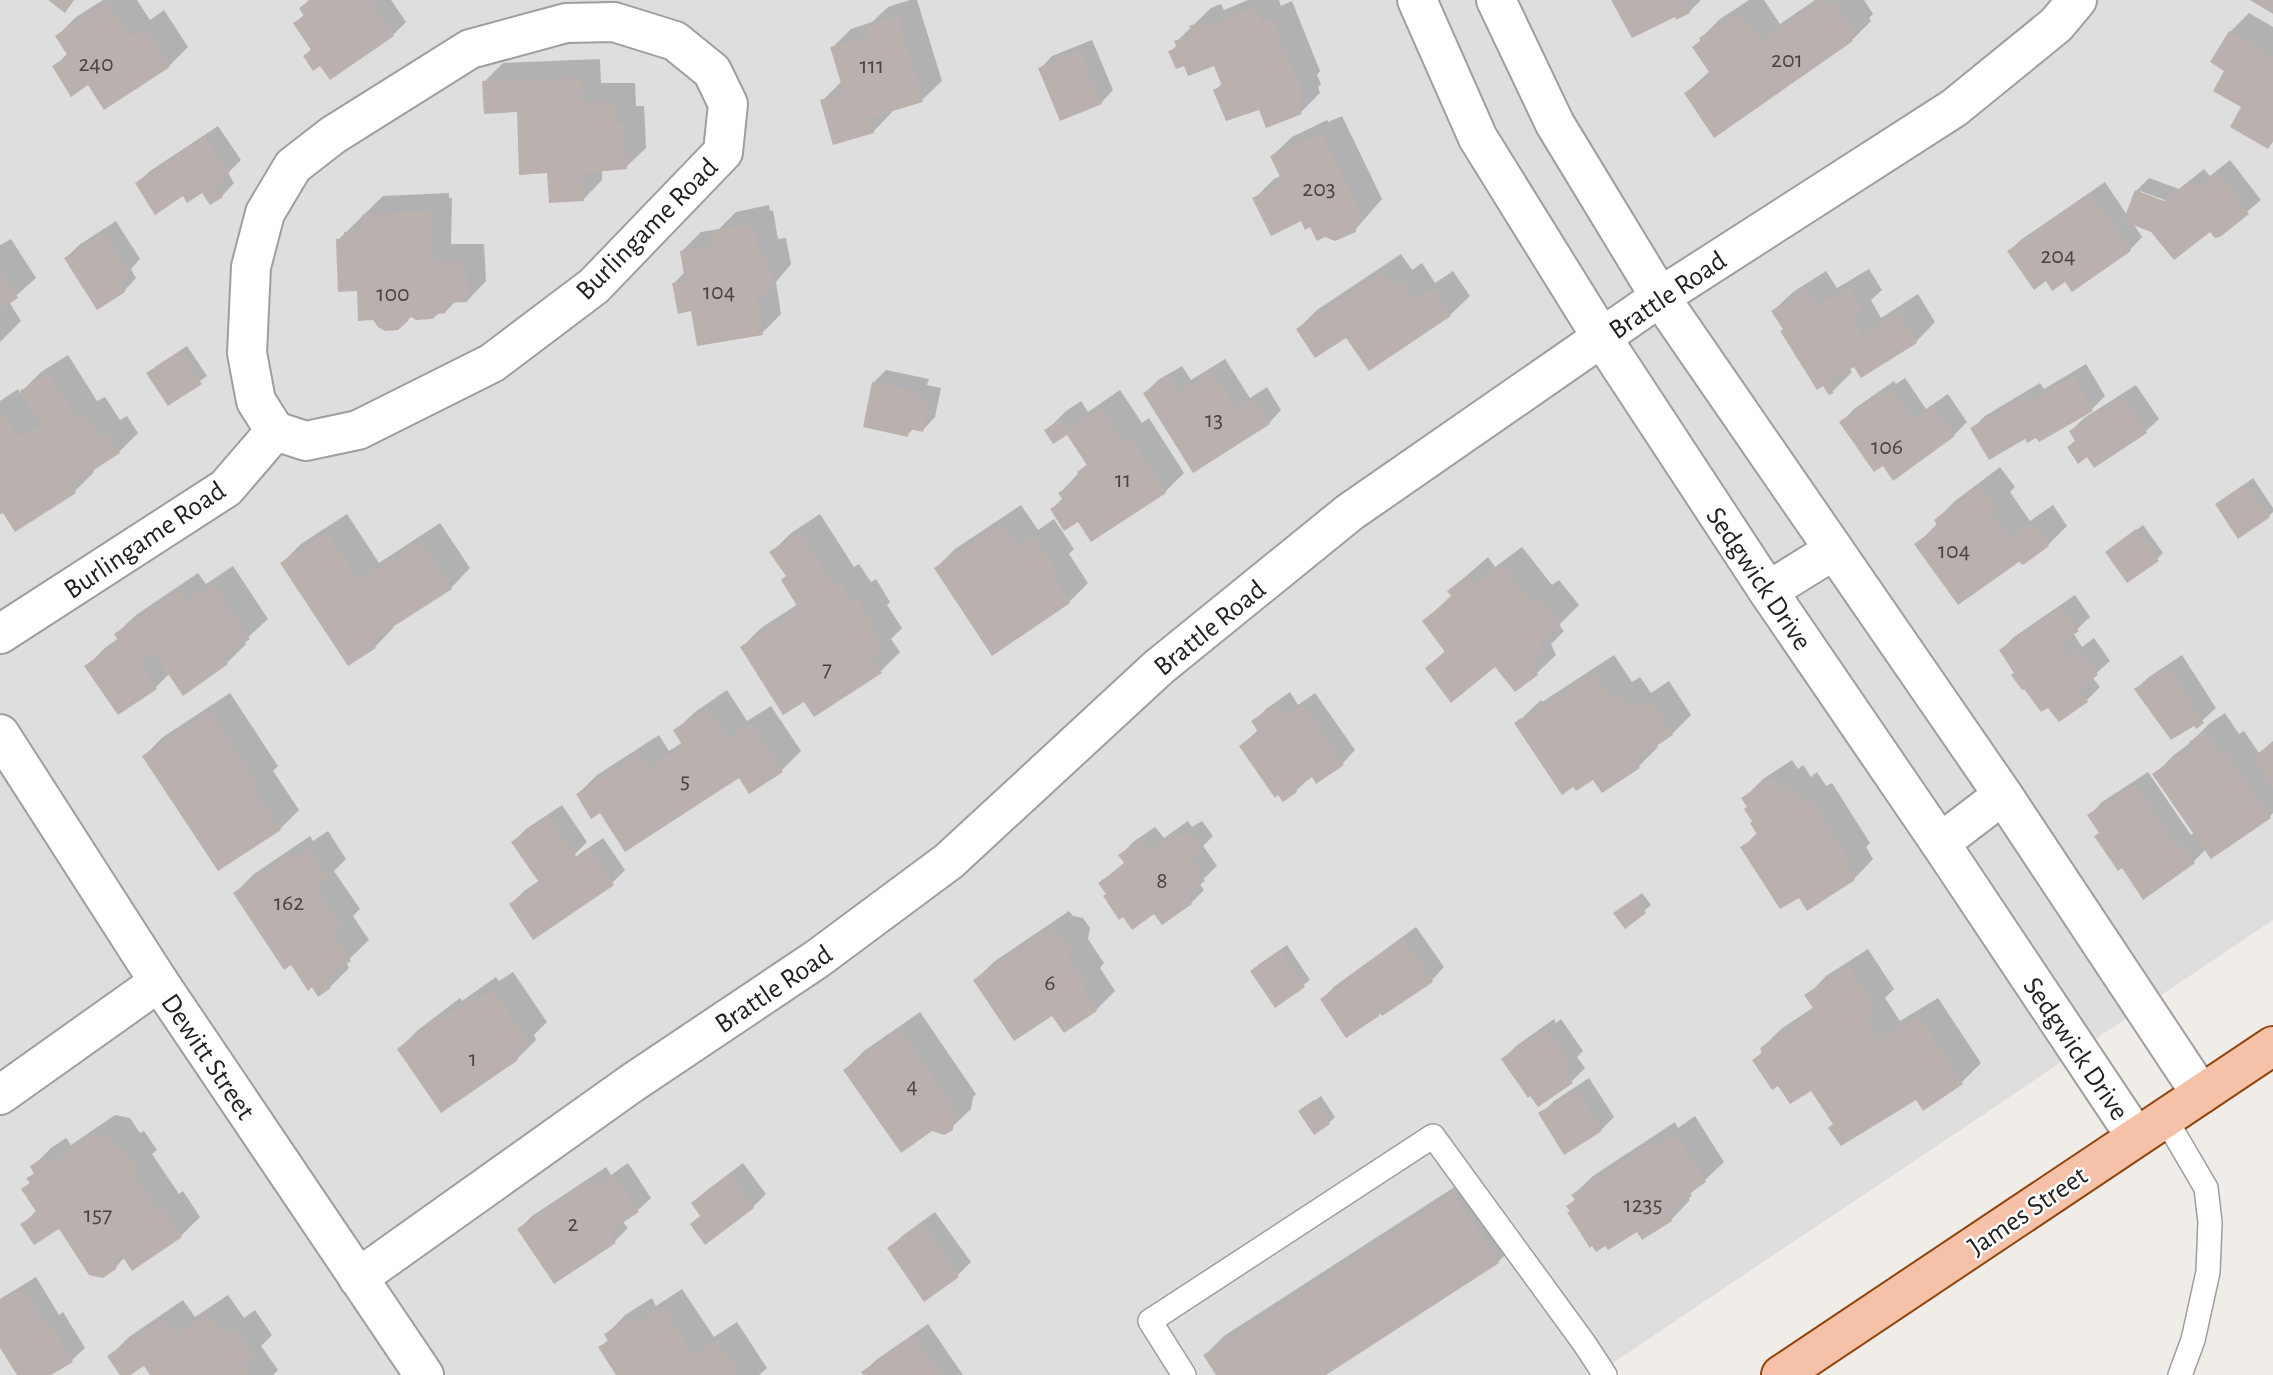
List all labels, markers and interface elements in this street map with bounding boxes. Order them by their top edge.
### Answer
house number: 201 [1771,48,1803,72]
house number: 240 [78,52,114,76]
house number: 111 [860,54,884,78]
street label: Burlingame Road [571,153,724,306]
house number: 203 [1302,177,1336,201]
house number: 204 [2040,244,2076,268]
street label: Brattle Road [1605,246,1732,345]
house number: 104 [703,280,735,304]
house number: 100 [376,282,410,306]
house number: 13 [1205,408,1223,432]
house number: 106 [1871,435,1903,459]
house number: 11 [1115,468,1131,492]
street label: Burlingame Road [59,477,231,605]
street label: Sedgwick Drive [1700,503,1816,656]
house number: 104 [1938,539,1970,563]
street label: Brattle Road [1149,575,1271,682]
house number: 7 [822,657,832,681]
house number: 5 [680,769,690,793]
house number: 8 [1156,869,1168,893]
house number: 162 [274,891,304,915]
street label: Brattle Road [711,940,838,1039]
house number: 6 [1044,971,1056,995]
street label: Sedgwick Drive [2017,973,2133,1126]
street label: Dewitt Street [155,989,260,1125]
house number: 1 [469,1047,477,1071]
house number: 4 [906,1074,918,1098]
street label: James Street [1964,1162,2093,1262]
house number: 1235 [1623,1193,1663,1217]
house number: 157 [84,1203,112,1227]
house number: 2 [568,1212,579,1236]

